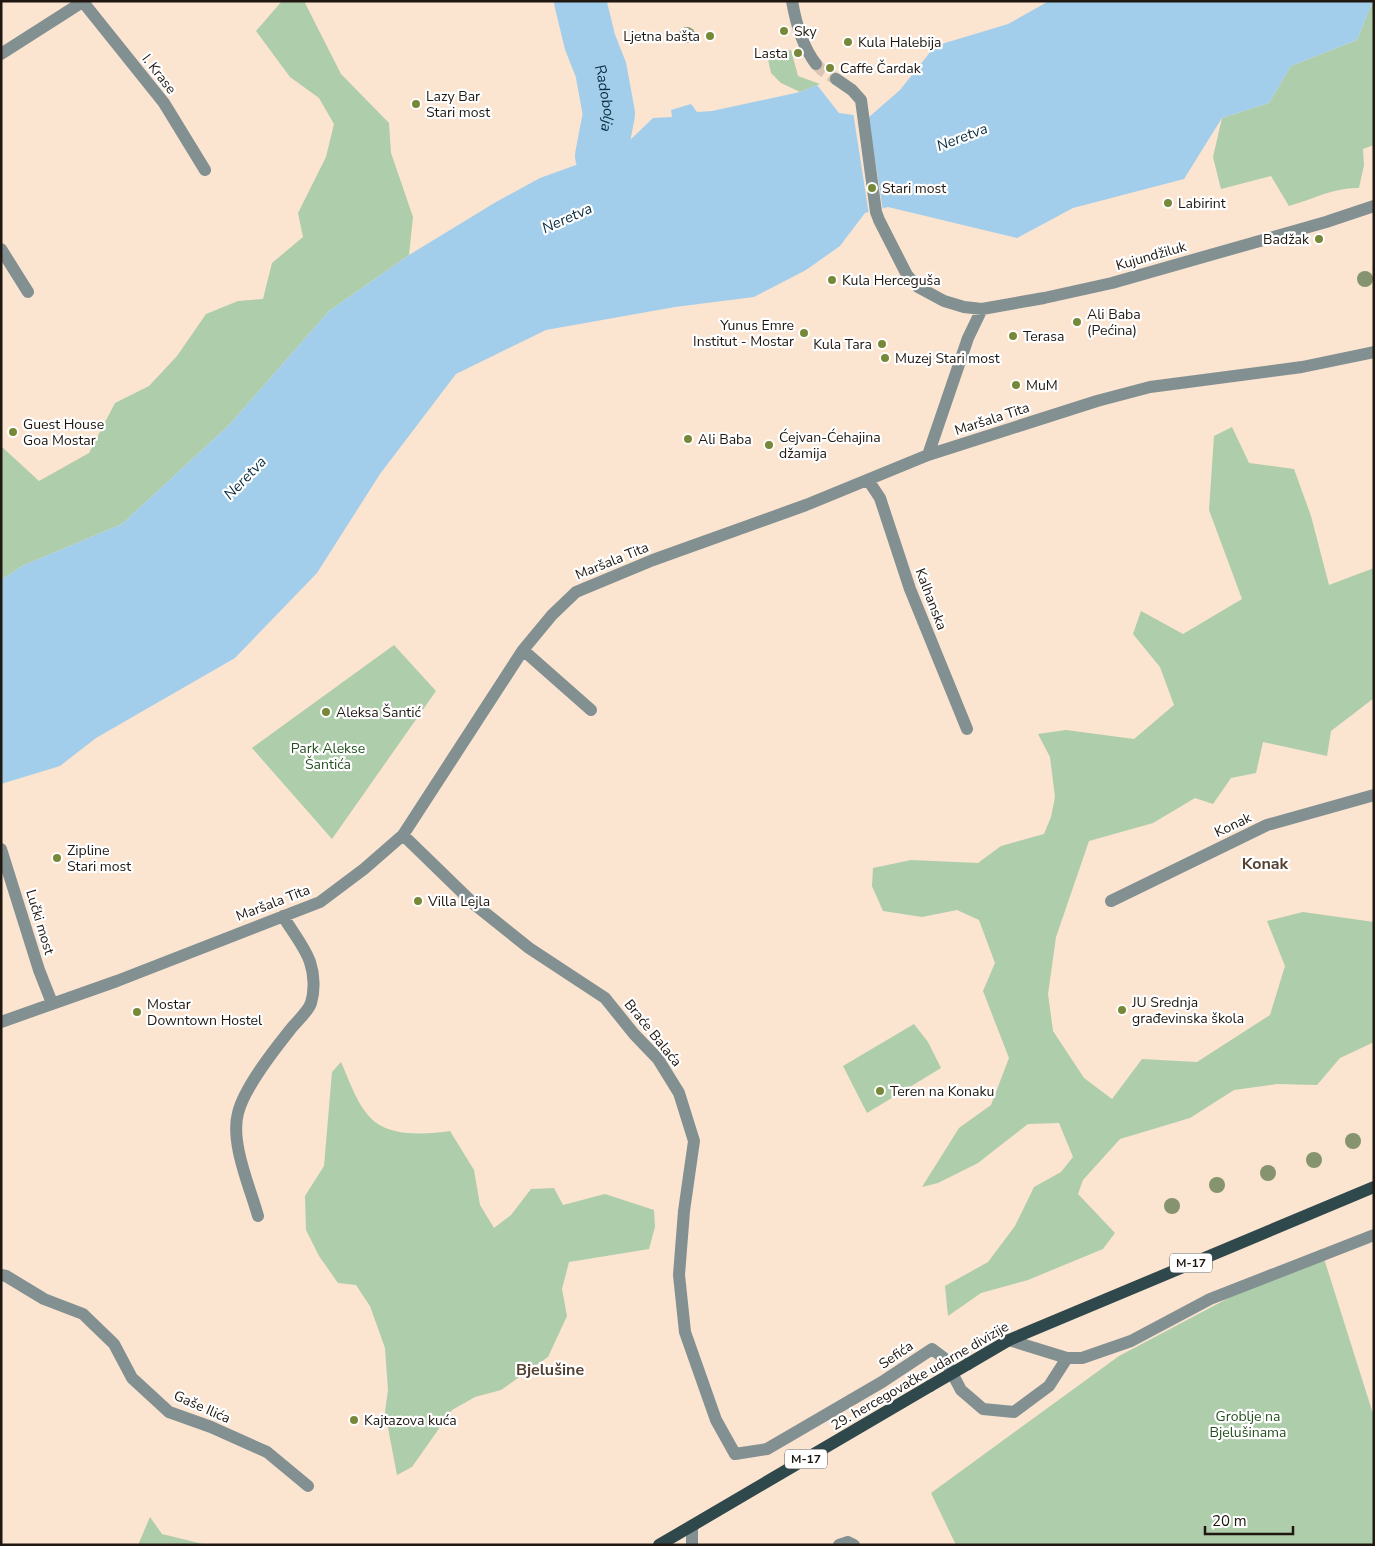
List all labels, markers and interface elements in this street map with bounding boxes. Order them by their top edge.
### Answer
place label: Sky [794,22,817,41]
marker: Sky [778,25,790,37]
place label: Ljetna bašta [623,27,700,46]
marker: Ljetna bašta [704,30,716,42]
place label: Kula Halebija [858,33,941,52]
marker: Kula Halebija [842,36,854,48]
place label: Lasta [754,44,788,63]
marker: Lasta [792,47,804,59]
street label: I. Krase [137,50,181,98]
place label: Caffe Čardak [840,59,922,78]
water label: Radobolja [590,61,619,134]
marker: Caffe Čardak [824,62,836,74]
place label: Lazy Bar Stari most [426,87,490,122]
marker: Lazy Bar Stari most [410,98,422,110]
water label: Neretva [934,118,990,156]
place label: Stari most [882,179,946,198]
marker: Stari most [866,182,878,194]
place label: Labirint [1178,194,1226,213]
marker: Labirint [1162,197,1174,209]
water label: Neretva [539,198,595,238]
place label: Badžak [1263,230,1310,249]
marker: Badžak [1313,233,1325,245]
street label: Kujundžiluk [1114,237,1189,275]
place label: Kula Herceguša [842,271,941,290]
marker: Kula Herceguša [826,274,838,286]
place label: Ali Baba (Pećina) [1087,305,1141,340]
place label: Yunus Emre Institut - Mostar [693,316,794,351]
marker: Ali Baba (Pećina) [1071,316,1083,328]
marker: Yunus Emre Institut - Mostar [798,327,810,339]
place label: Terasa [1023,327,1064,346]
marker: Terasa [1007,330,1019,342]
place label: Kula Tara [813,335,872,354]
marker: Kula Tara [876,338,888,350]
place label: Muzej Stari most [895,349,1000,368]
marker: Muzej Stari most [879,352,891,364]
place label: MuM [1026,376,1058,395]
marker: MuM [1010,379,1022,391]
street label: Maršala Tita [952,398,1032,440]
place label: Guest House Goa Mostar [23,415,104,450]
marker: Guest House Goa Mostar [7,426,19,438]
place label: Ćejvan-Ćehajina džamija [779,428,881,463]
place label: Ali Baba [698,430,752,449]
marker: Ali Baba [682,433,694,445]
marker: Ćejvan-Ćehajina džamija [763,439,775,451]
water label: Neretva [219,452,271,504]
street label: Maršala Tita [572,538,652,584]
street label: Kalhanska [911,565,951,633]
place label: Aleksa Šantić [336,703,421,722]
marker: Aleksa Šantić [320,706,332,718]
park label: Park Alekse Šantića [291,739,365,774]
street label: Konak [1211,808,1255,842]
place label: Zipline Stari most [67,841,131,876]
marker: Zipline Stari most [51,852,63,864]
district label: Konak [1242,853,1289,875]
street label: Maršala Tita [233,880,313,926]
street label: Lučki most [21,887,59,957]
place label: Villa Lejla [427,892,490,911]
marker: Villa Lejla [412,895,424,907]
place label: JU Srednja građevinska škola [1131,993,1244,1028]
place label: Mostar Downtown Hostel [147,995,263,1030]
street label: Braće Balaća [620,995,686,1071]
marker: JU Srednja građevinska škola [1116,1004,1128,1016]
marker: Mostar Downtown Hostel [131,1006,143,1018]
place label: Teren na Konaku [890,1082,994,1101]
marker: Teren na Konaku [874,1085,886,1097]
road number: M-17 [1170,1254,1212,1272]
street label: 29. hercegovačke udarne divizije [828,1317,1012,1435]
street label: Sefića [875,1337,917,1373]
district label: Bjelušine [516,1359,584,1381]
street label: Gaše Ilića [171,1386,233,1428]
park label: Groblje na Bjelušinama [1210,1407,1286,1442]
place label: Kajtazova kuća [364,1411,457,1430]
marker: Kajtazova kuća [348,1414,360,1426]
road number: M-17 [785,1450,827,1468]
scale bar [1205,1504,1292,1536]
text: 20 m [1212,1511,1247,1531]

